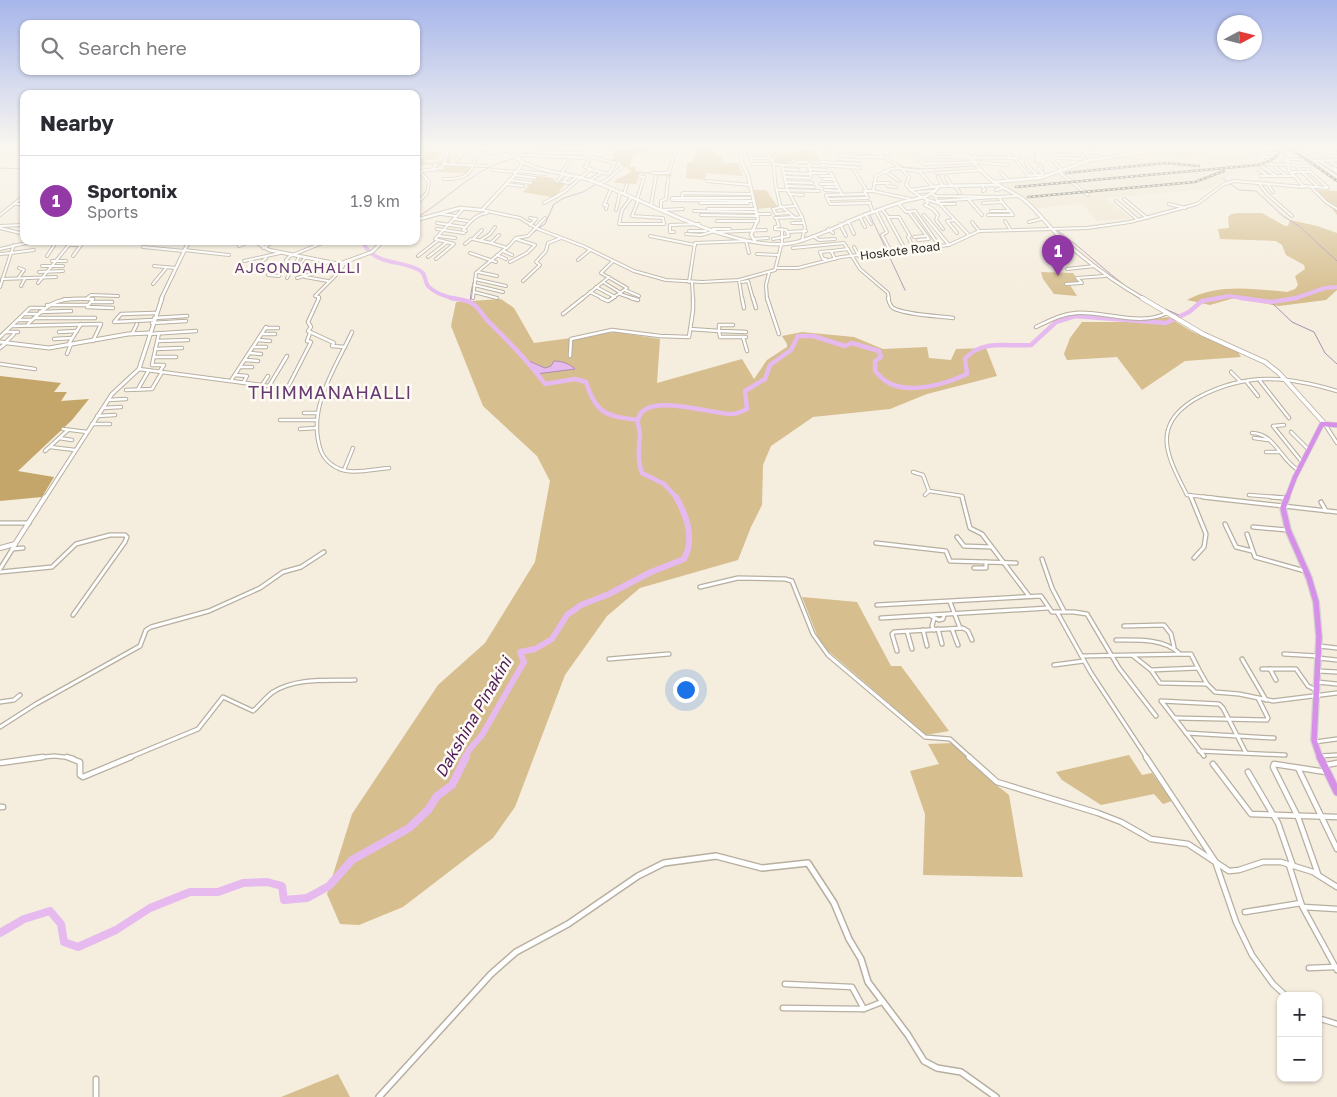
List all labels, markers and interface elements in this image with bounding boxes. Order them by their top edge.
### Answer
north arrow [1217,15,1262,60]
search box [20,20,420,75]
icon: search [38,34,66,62]
text: Search here [78,36,187,59]
text: Nearby [40,110,114,136]
text: Sportonix [87,179,177,202]
text: 1 [52,191,60,211]
text: 1.9 km [351,191,400,211]
text: Sports [87,202,138,222]
pin: 1 [1042,235,1074,276]
street label: Hoskote Road [859,238,941,263]
district label: AJGONDAHALLI [234,258,362,276]
district label: THIMMANAHALLI [248,381,412,403]
water label: Dakshina Pinakini [430,652,516,781]
your location [673,677,699,703]
map controls [1277,992,1322,1082]
button: + [1277,992,1322,1037]
button: − [1277,1037,1322,1082]

